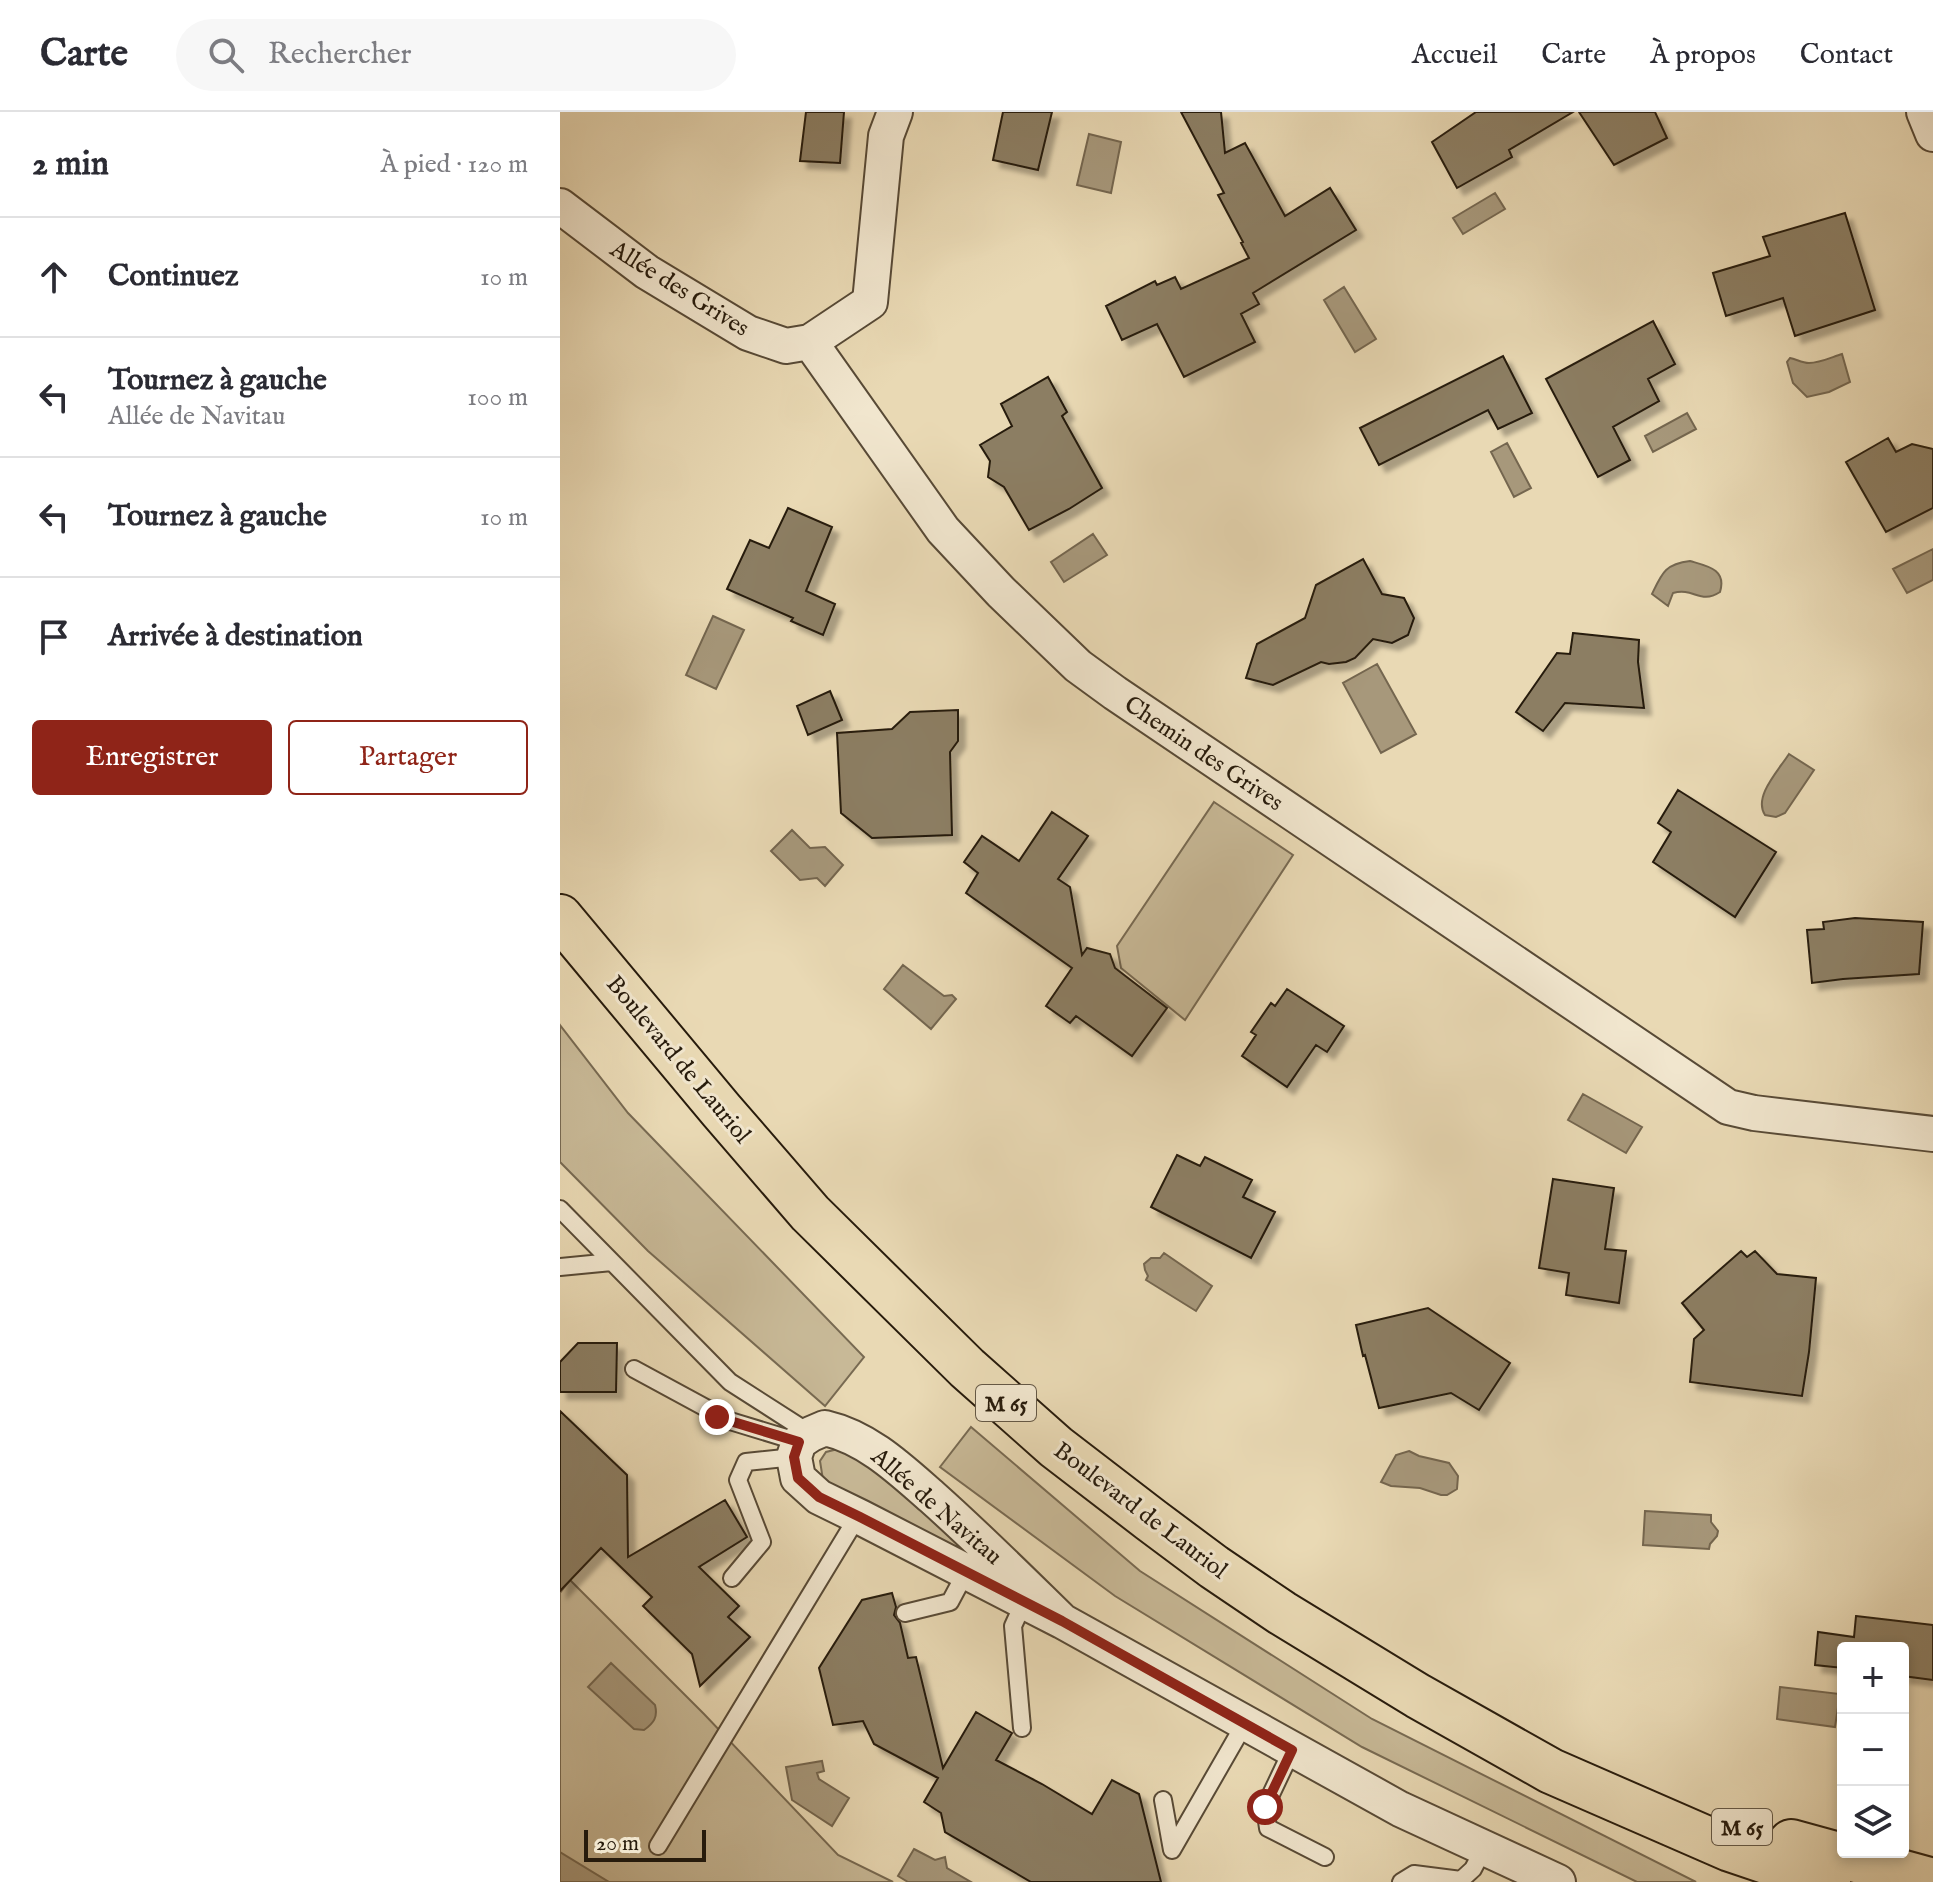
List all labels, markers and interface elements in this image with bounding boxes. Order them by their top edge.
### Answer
search box [176,19,736,91]
text: Carte [40,31,128,79]
icon: search [204,33,248,77]
text: Rechercher [268,36,412,74]
text: Accueil [1412,38,1497,73]
text: Carte [1541,38,1606,73]
text: À propos [1650,38,1756,73]
text: Contact [1800,38,1893,73]
text: 2 min [32,143,109,186]
text: À pied · 120 m [381,148,528,181]
street label: Allée des Grives [603,234,754,344]
icon: ahead [32,255,76,299]
text: Continuez [108,258,239,296]
text: 10 m [480,261,528,294]
text: Tournez à gauche [108,362,327,400]
icon: left [32,375,76,419]
text: 100 m [467,381,528,414]
text: Allée de Navitau [108,400,285,433]
icon: left [32,495,76,539]
text: Tournez à gauche [108,498,327,536]
text: 10 m [480,501,528,534]
icon: arrive [32,615,76,659]
text: Arrivée à destination [108,618,363,656]
street label: Chemin des Grives [1118,690,1289,819]
button: Enregistrer [32,720,272,795]
button: Partager [288,720,528,795]
street label: Boulevard de Lauriol [599,970,757,1151]
road number: M 65 [976,1385,1036,1421]
route end [699,1399,735,1435]
street label: Boulevard de Lauriol [1047,1436,1234,1587]
street label: Allée de Navitau [863,1441,1008,1573]
map controls [1837,1642,1909,1858]
button: + [1837,1642,1909,1714]
button: − [1837,1714,1909,1786]
button: layers [1837,1786,1909,1858]
route start [1247,1789,1283,1825]
road number: M 65 [1712,1809,1772,1845]
scale bar [584,1826,706,1862]
text: 20 m [596,1830,639,1858]

